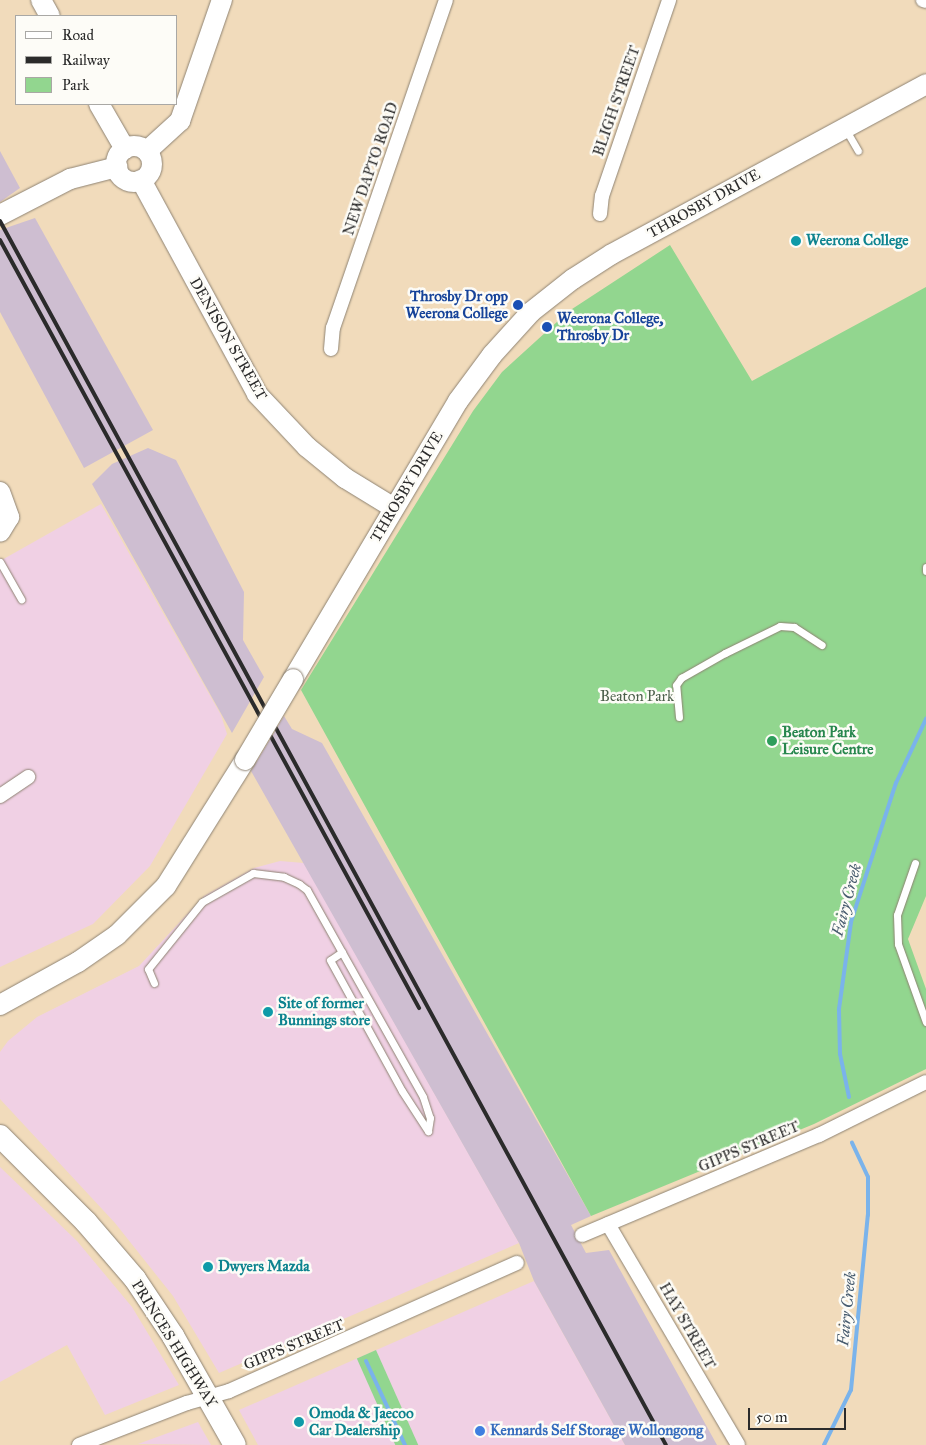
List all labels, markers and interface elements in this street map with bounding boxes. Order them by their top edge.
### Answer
legend [15,15,178,105]
text: Road [62,26,94,44]
street label: BLIGH STREET [590,43,644,159]
text: Railway [62,51,110,69]
text: Park [62,76,89,94]
street label: NEW DAPTO ROAD [340,100,402,238]
street label: THROSBY DRIVE [645,166,763,242]
place label: Weerona College [806,232,908,250]
marker: Weerona College [790,235,802,247]
street label: DENISON STREET [186,274,270,404]
place label: Throsby Dr opp Weerona College [406,287,508,322]
marker: Throsby Dr opp Weerona College [512,299,524,311]
place label: Weerona College, Throsby Dr [557,309,663,344]
marker: Weerona College, Throsby Dr [541,321,553,333]
street label: THROSBY DRIVE [367,428,447,546]
park label: Beaton Park [600,688,674,706]
place label: Beaton Park Leisure Centre [782,723,874,758]
marker: Beaton Park Leisure Centre [766,735,778,747]
water label: Fairy Creek [828,862,866,938]
place label: Site of former Bunnings store [278,994,370,1029]
marker: Site of former Bunnings store [262,1006,274,1018]
street label: GIPPS STREET [696,1118,802,1176]
place label: Dwyers Mazda [218,1258,310,1276]
marker: Dwyers Mazda [202,1261,214,1273]
water label: Fairy Creek [834,1271,860,1347]
street label: PRINCES HIGHWAY [127,1277,221,1411]
street label: HAY STREET [655,1280,719,1372]
street label: GIPPS STREET [241,1316,347,1374]
scale bar [751,1398,848,1430]
place label: Omoda & Jaecoo Car Dealership [309,1404,414,1439]
text: 50 m [756,1408,788,1426]
marker: Omoda & Jaecoo Car Dealership [293,1416,305,1428]
place label: Kennards Self Storage Wollongong [490,1422,703,1440]
marker: Kennards Self Storage Wollongong [474,1425,486,1437]

